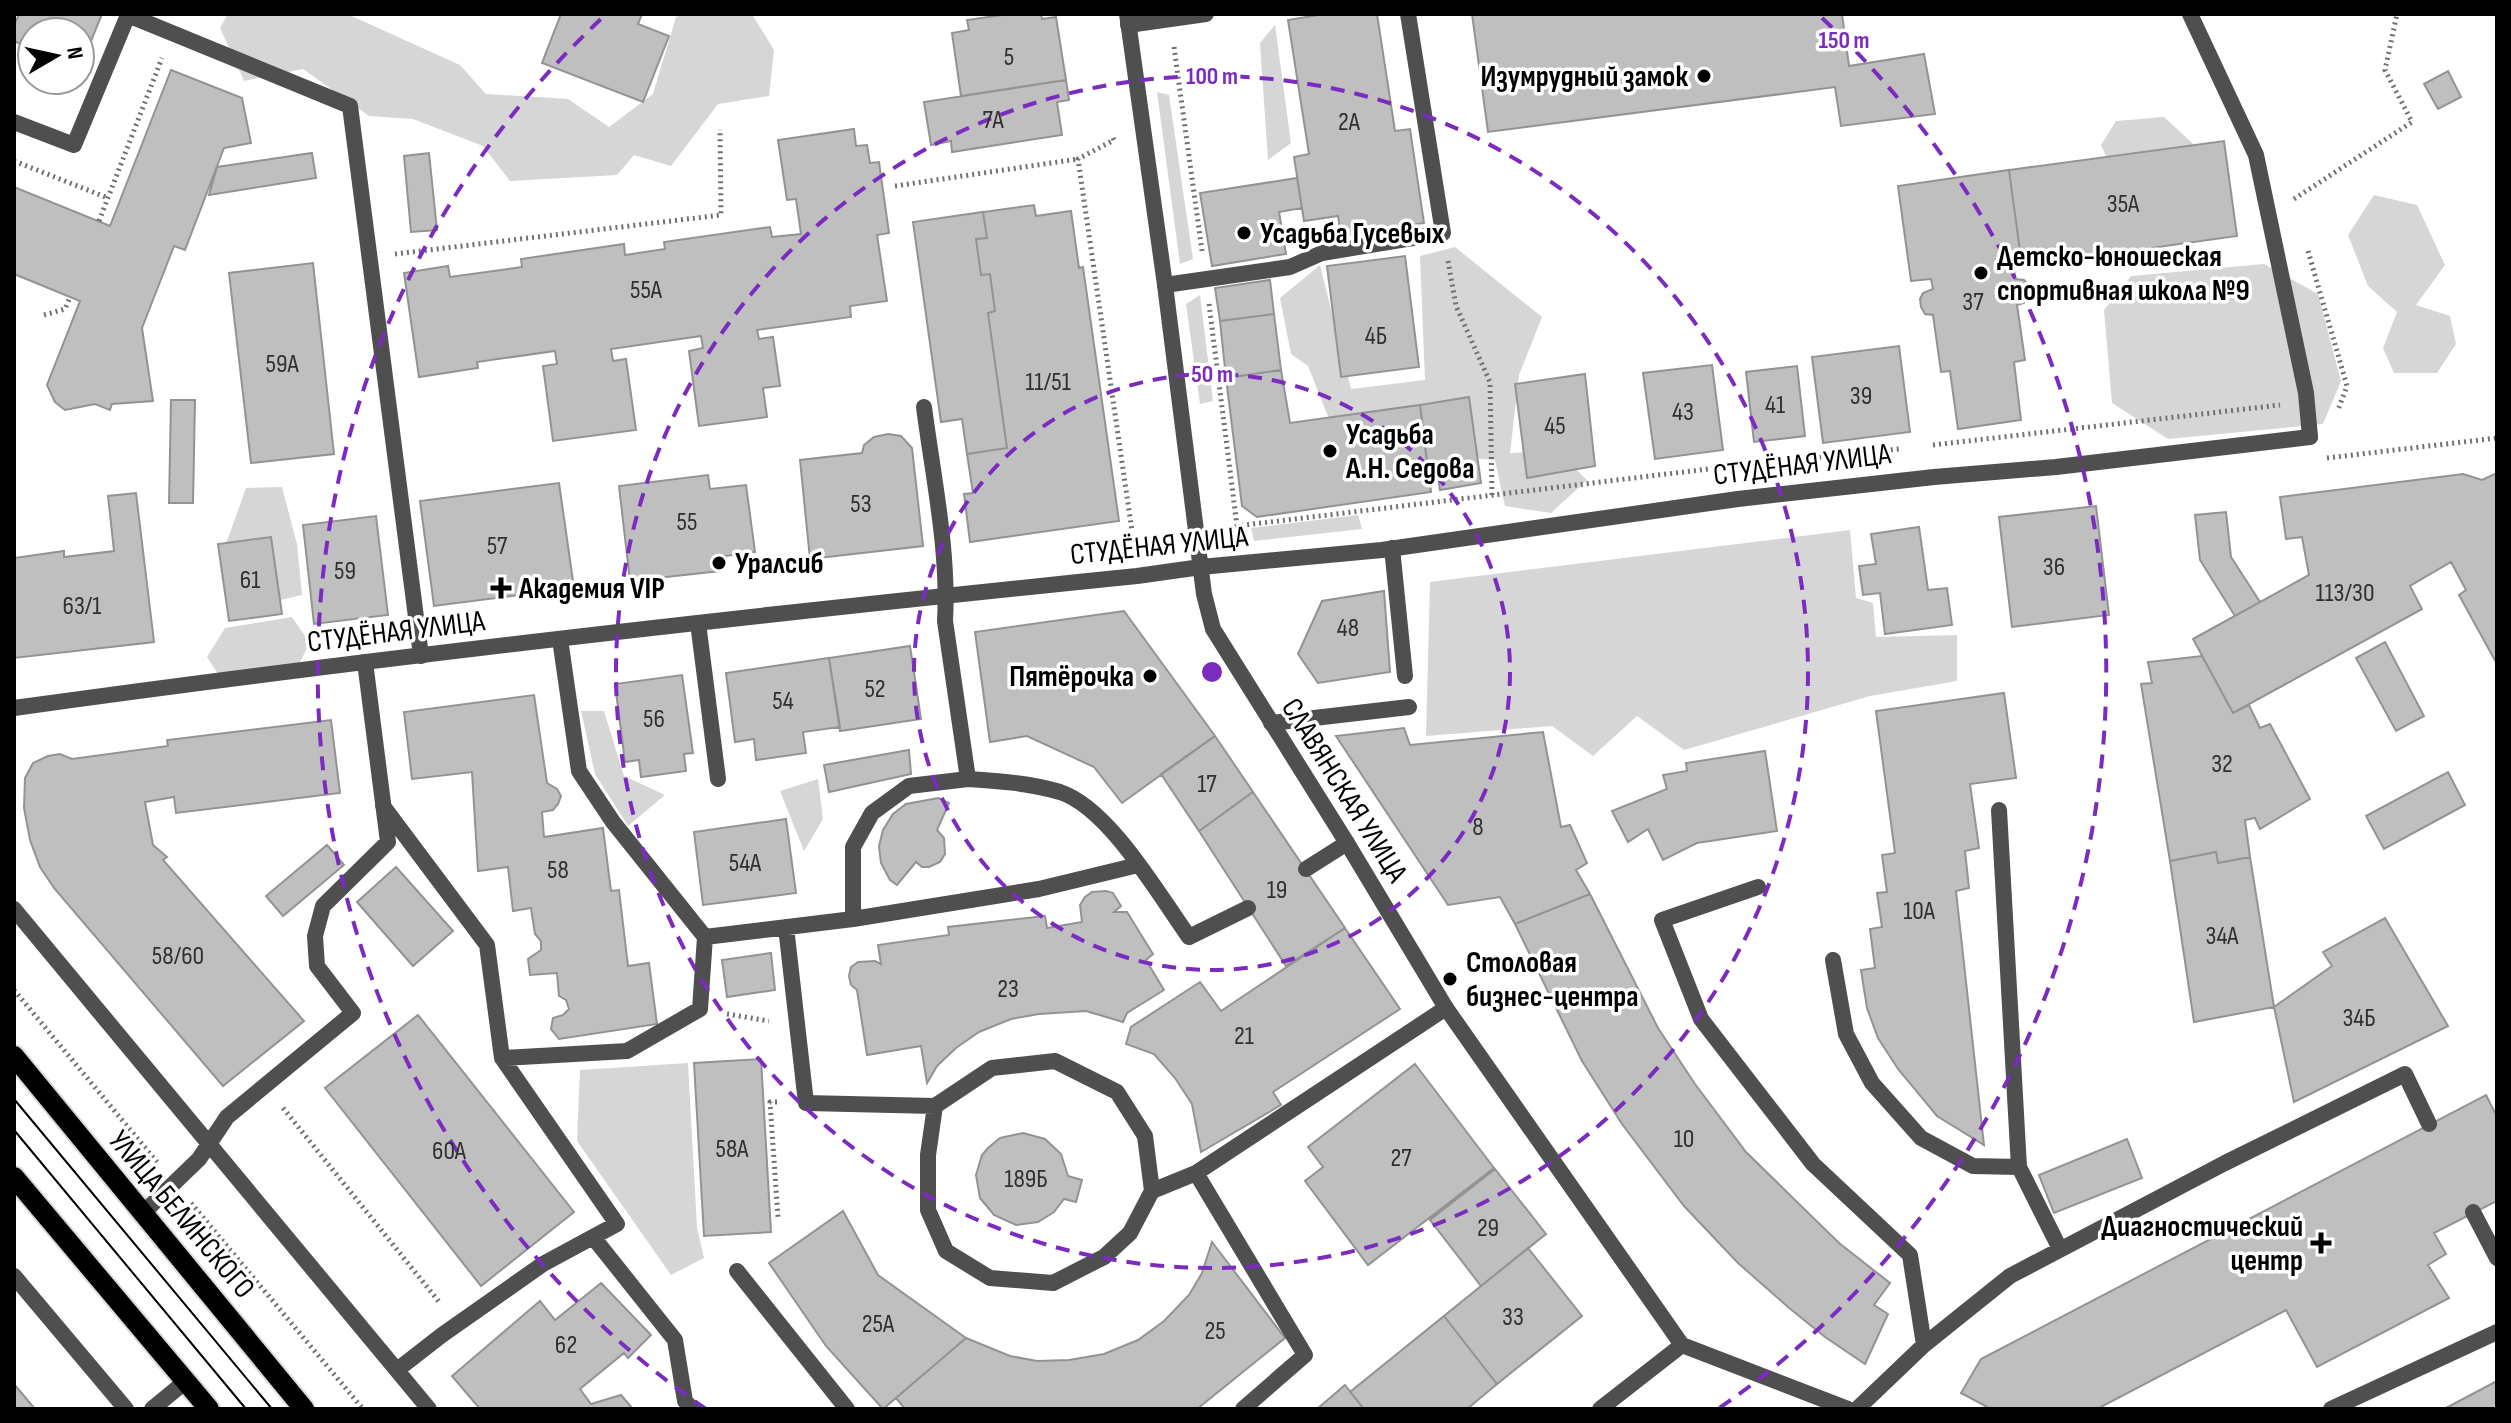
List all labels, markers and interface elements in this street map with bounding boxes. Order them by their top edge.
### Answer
north arrow [16,16,96,96]
text: 150 m [1818,26,1870,55]
house number: 5 [1004,42,1014,73]
text: N [60,45,89,61]
place label: Изумрудный замок [1480,59,1688,95]
text: 100 m [1186,62,1238,91]
marker: Изумрудный замок [1695,67,1713,85]
house number: 7А [982,105,1004,136]
house number: 2А [1338,107,1361,138]
house number: 35А [2107,189,2140,220]
place label: Усадьба Гусевых [1260,216,1445,252]
marker: Усадьба Гусевых [1235,224,1253,242]
place label: Детско-юношеская спортивная школа №9 [1997,239,2250,309]
marker: Детско-юношеская спортивная школа №9 [1972,264,1990,282]
house number: 55А [630,275,663,306]
house number: 37 [1962,287,1984,318]
house number: 4Б [1365,321,1387,352]
house number: 59А [265,349,299,380]
text: 50 m [1191,360,1233,389]
house number: 11/51 [1025,367,1071,398]
house number: 39 [1850,381,1872,412]
house number: 41 [1765,390,1785,421]
house number: 43 [1672,397,1694,428]
house number: 45 [1544,411,1566,442]
place label: Усадьба А.Н. Седова [1345,417,1474,487]
street label: СТУДЁНАЯ УЛИЦА [1711,436,1893,494]
marker: Усадьба А.Н. Седова [1321,442,1339,460]
house number: 53 [850,489,872,520]
house number: 55 [677,507,697,538]
street label: СТУДЁНАЯ УЛИЦА [1068,519,1250,573]
house number: 57 [487,531,508,562]
place label: Уралсиб [735,546,824,582]
house number: 36 [2043,552,2065,583]
marker: Уралсиб [710,554,728,572]
house number: 59 [334,556,356,587]
house number: 61 [240,565,260,596]
place label: Академия VIP [518,571,665,607]
marker: Академия VIP [490,577,512,599]
house number: 113/30 [2315,578,2375,609]
house number: 63/1 [63,591,101,622]
street label: СТУДЁНАЯ УЛИЦА [305,603,487,661]
house number: 48 [1337,613,1359,644]
centre of rings [1198,658,1226,686]
place label: Пятёрочка [1009,659,1134,695]
marker: Пятёрочка [1141,667,1159,685]
house number: 52 [864,674,886,705]
house number: 54 [772,686,794,717]
street label: СЛАВЯНСКАЯ УЛИЦА [1273,692,1415,889]
house number: 56 [643,704,665,735]
house number: 32 [2211,749,2233,780]
house number: 17 [1197,769,1217,800]
house number: 8 [1472,812,1484,843]
house number: 54А [729,848,762,879]
house number: 58 [547,855,569,886]
house number: 19 [1267,875,1287,906]
house number: 10А [1903,896,1936,927]
house number: 34А [2206,921,2239,952]
house number: 58/60 [152,941,204,972]
place label: Столовая бизнес-центра [1466,945,1639,1015]
marker: Столовая бизнес-центра [1441,970,1459,988]
house number: 23 [997,974,1019,1005]
house number: 34Б [2342,1003,2376,1034]
house number: 21 [1234,1021,1254,1052]
street label: УЛИЦА БЕЛИНСКОГО [101,1123,262,1306]
house number: 10 [1674,1124,1694,1155]
house number: 58А [716,1134,749,1165]
house number: 60А [432,1136,467,1167]
house number: 27 [1390,1143,1412,1174]
house number: 189Б [1004,1164,1048,1195]
place label: Диагностический центр [2101,1209,2303,1279]
house number: 29 [1477,1213,1499,1244]
marker: Диагностический центр [2310,1232,2332,1254]
house number: 33 [1502,1302,1524,1333]
house number: 25А [862,1309,895,1340]
house number: 25 [1204,1316,1226,1347]
house number: 62 [555,1330,577,1361]

